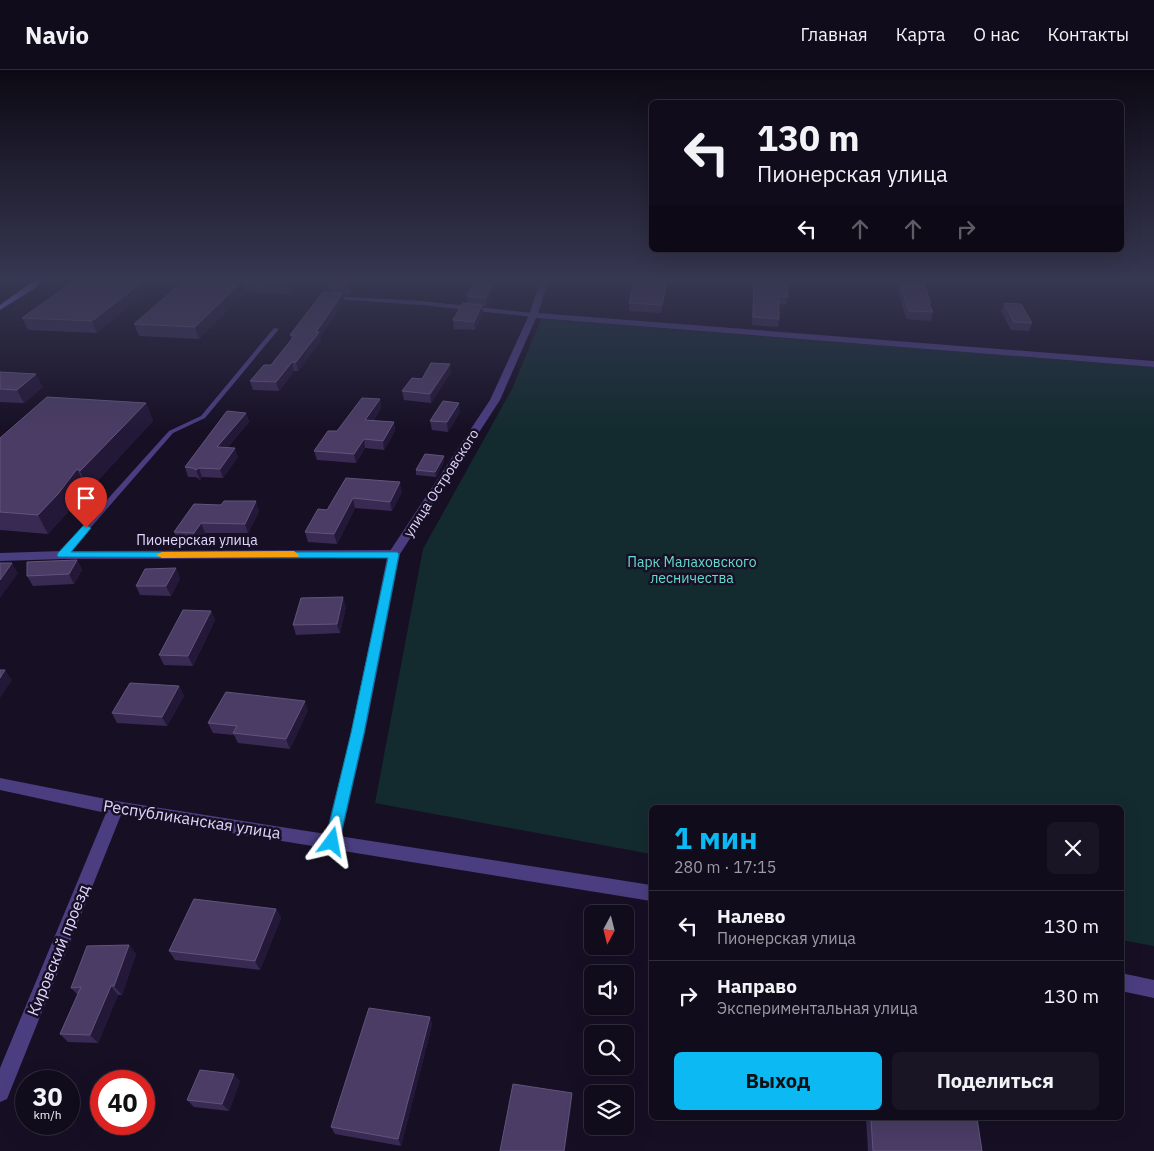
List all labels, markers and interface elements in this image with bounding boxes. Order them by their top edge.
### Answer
text: Navio [25,19,89,51]
text: Главная [800,23,868,46]
text: Карта [896,23,945,46]
text: О нас [973,23,1020,46]
text: Контакты [1048,23,1129,46]
text: 130 m [757,115,860,161]
icon: left [674,120,739,185]
text: Пионерская улица [757,159,948,188]
icon: left [793,215,821,243]
icon: ahead [846,215,874,243]
icon: ahead [899,215,927,243]
icon: right [952,215,980,243]
street label: улица Островского [399,425,483,541]
pin [65,477,107,528]
icon: arrive [72,484,100,512]
street label: Пионерская улица [136,531,258,549]
park label: Парк Малаховского лесничества [627,553,757,587]
street label: Республиканская улица [102,795,283,843]
position arrow [305,815,357,867]
text: 1 мин [674,818,758,857]
button: close [1047,822,1099,874]
text: 280 m · 17:15 [674,857,776,877]
street label: Кировский проезд [22,881,94,1019]
text: Налево [717,904,786,928]
north arrow [584,905,634,955]
map controls [584,905,634,1135]
icon: left [674,912,702,940]
text: 130 m [1044,914,1099,938]
text: Пионерская улица [717,928,856,948]
button: sound [584,965,634,1015]
text: Направо [717,974,797,998]
icon: right [674,982,702,1010]
text: 130 m [1044,984,1099,1008]
text: Экспериментальная улица [717,998,918,1018]
button: search [584,1025,634,1075]
button: Выход [674,1052,882,1110]
button: Поделиться [892,1052,1099,1110]
speed limit sign: 40 [90,1070,155,1135]
text: 30 [32,1080,63,1113]
button: layers [584,1085,634,1135]
text: km/h [33,1107,62,1122]

